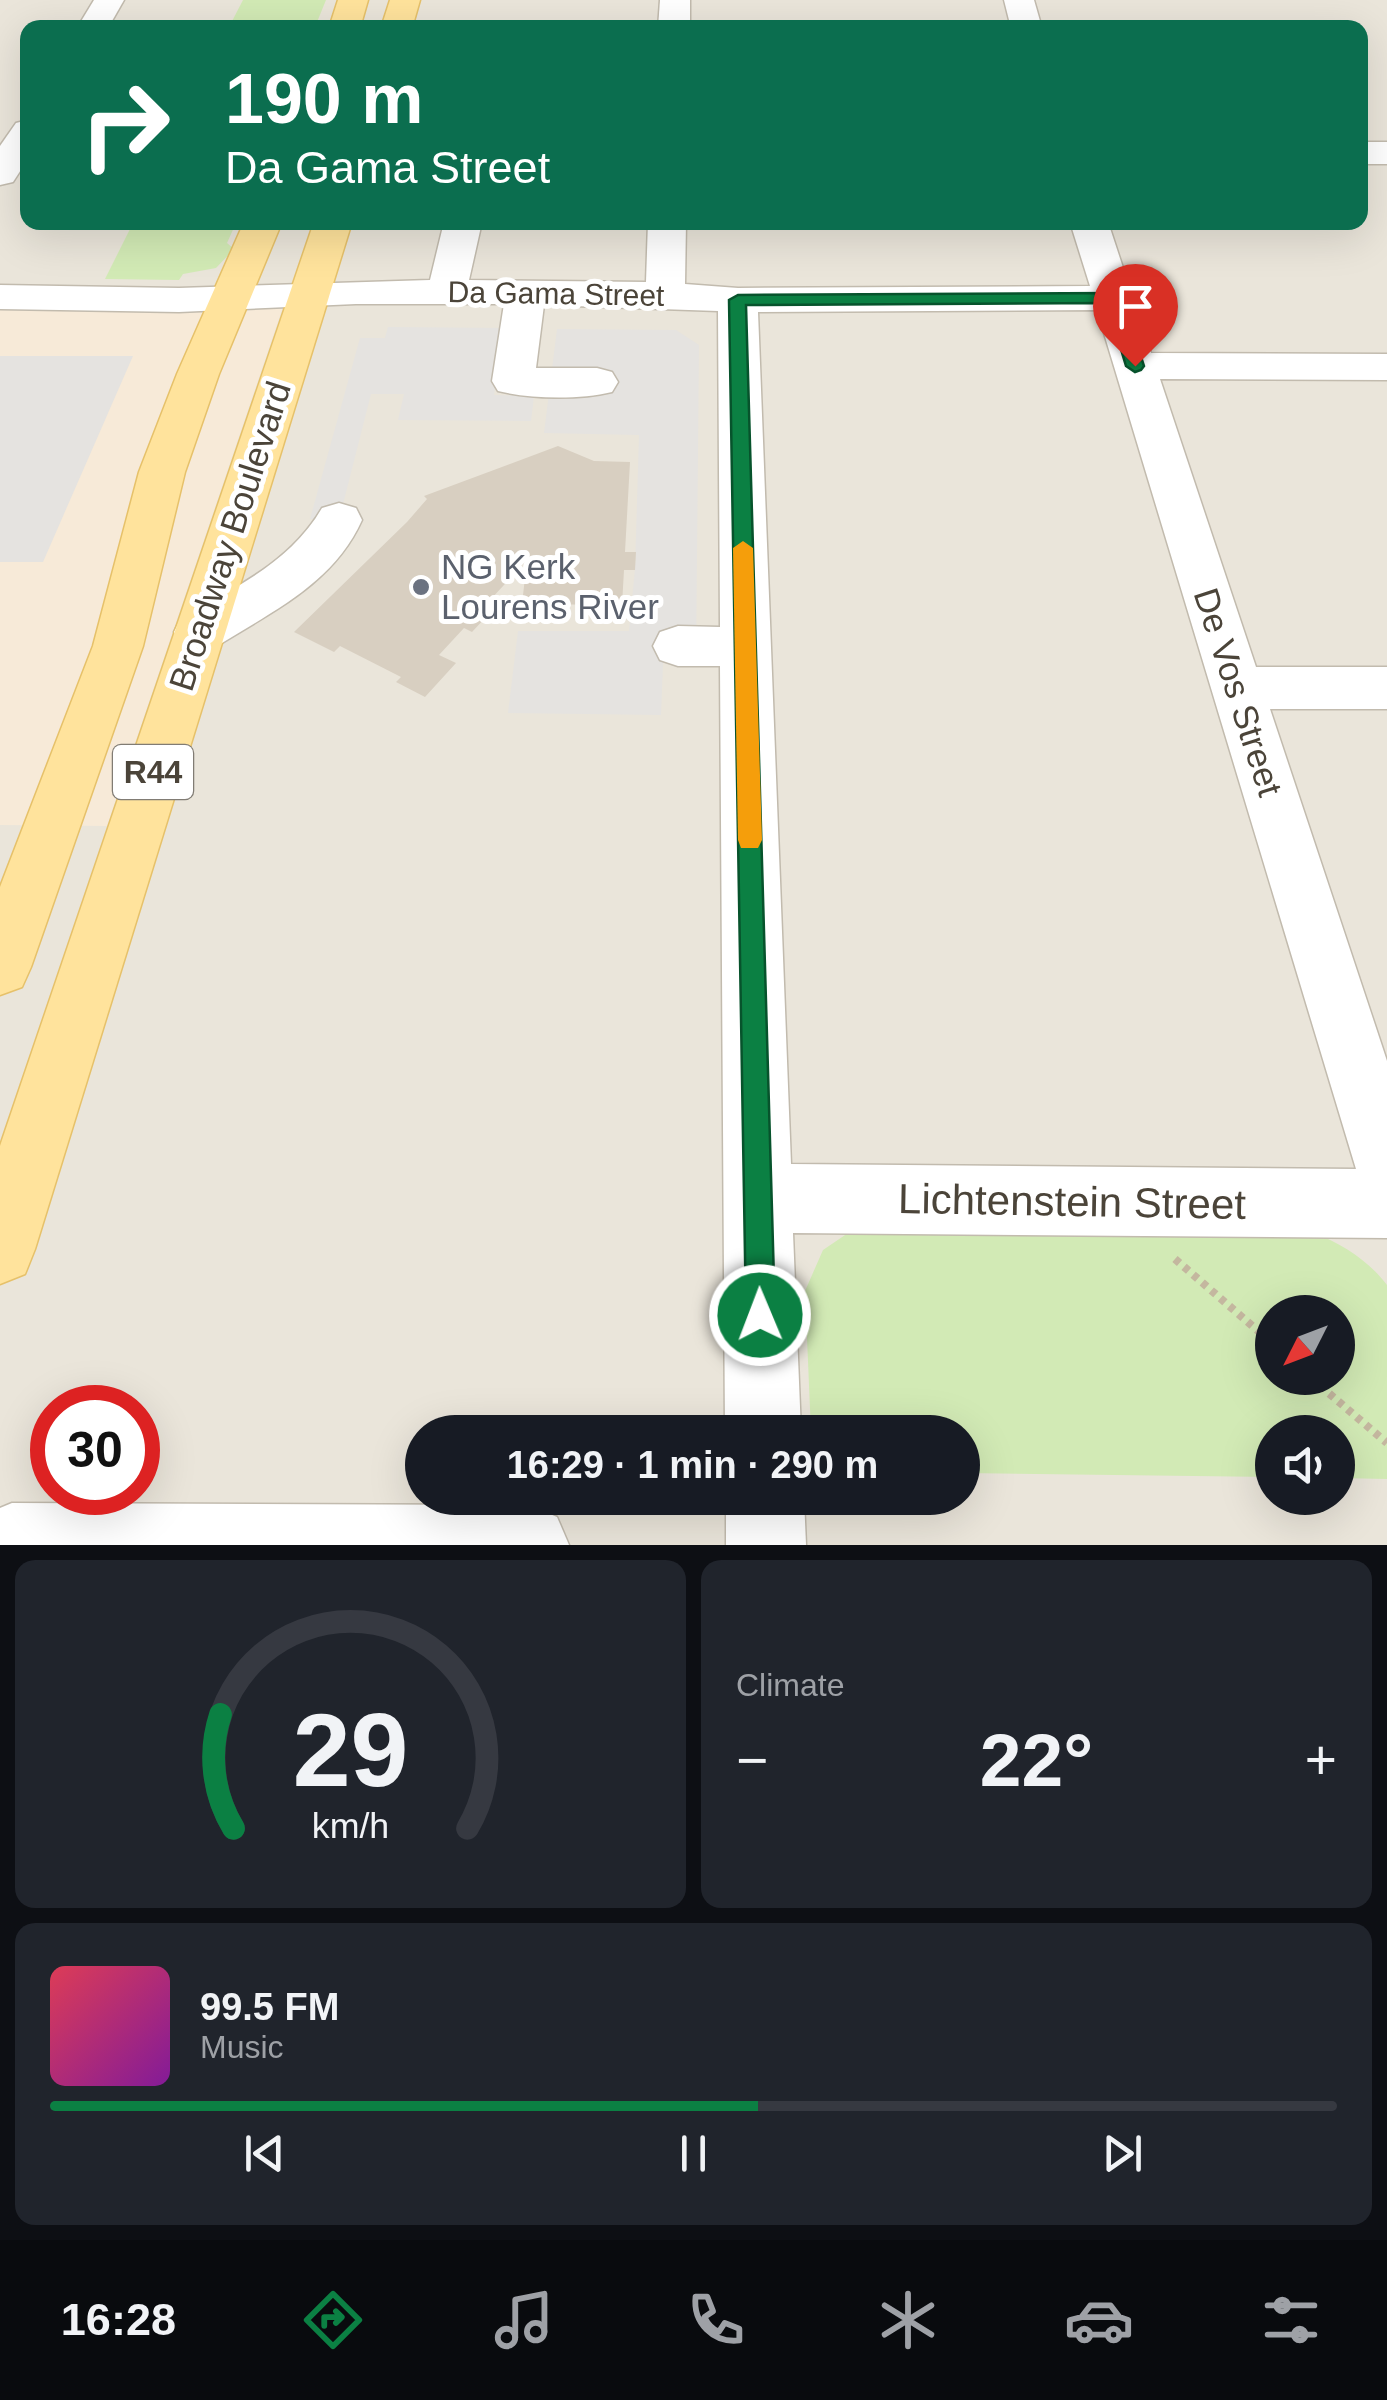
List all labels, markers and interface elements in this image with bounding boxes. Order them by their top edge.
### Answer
icon: right [60,60,190,190]
text: 190 m [225,60,423,138]
text: Da Gama Street [225,142,550,193]
pin [1093,264,1178,367]
street label: Da Gama Street [447,275,665,312]
icon: arrive [1108,279,1163,334]
street label: Broadway Boulevard [161,376,298,695]
place label: NG Kerk Lourens River [441,547,659,626]
marker: NG Kerk Lourens River [410,576,432,598]
street label: De Vos Street [1187,583,1290,801]
road number: R44 [113,745,193,799]
street label: Lichtenstein Street [898,1175,1247,1228]
position arrow [708,1263,812,1367]
north arrow [1255,1295,1355,1395]
map controls [1255,1295,1355,1515]
speed limit sign: 30 [30,1385,160,1515]
button: sound [1255,1415,1355,1515]
text: 16:29 · 1 min · 290 m [507,1444,878,1486]
text: Climate [736,1667,844,1703]
text: 29 [293,1692,408,1808]
text: 22° [980,1718,1093,1802]
text: − [736,1729,768,1791]
text: + [1305,1729,1337,1791]
text: km/h [312,1806,389,1846]
text: 99.5 FM [200,1986,339,2028]
text: Music [200,2029,284,2065]
icon: previous [237,2126,292,2181]
icon: pause [666,2126,721,2181]
icon: next [1095,2126,1150,2181]
icon: directions [298,2285,368,2355]
icon: music [489,2285,559,2355]
icon: phone [681,2285,751,2355]
icon: climate [873,2285,943,2355]
icon: car [1064,2285,1134,2355]
icon: filters [1256,2285,1326,2355]
text: 16:28 [61,2294,176,2345]

